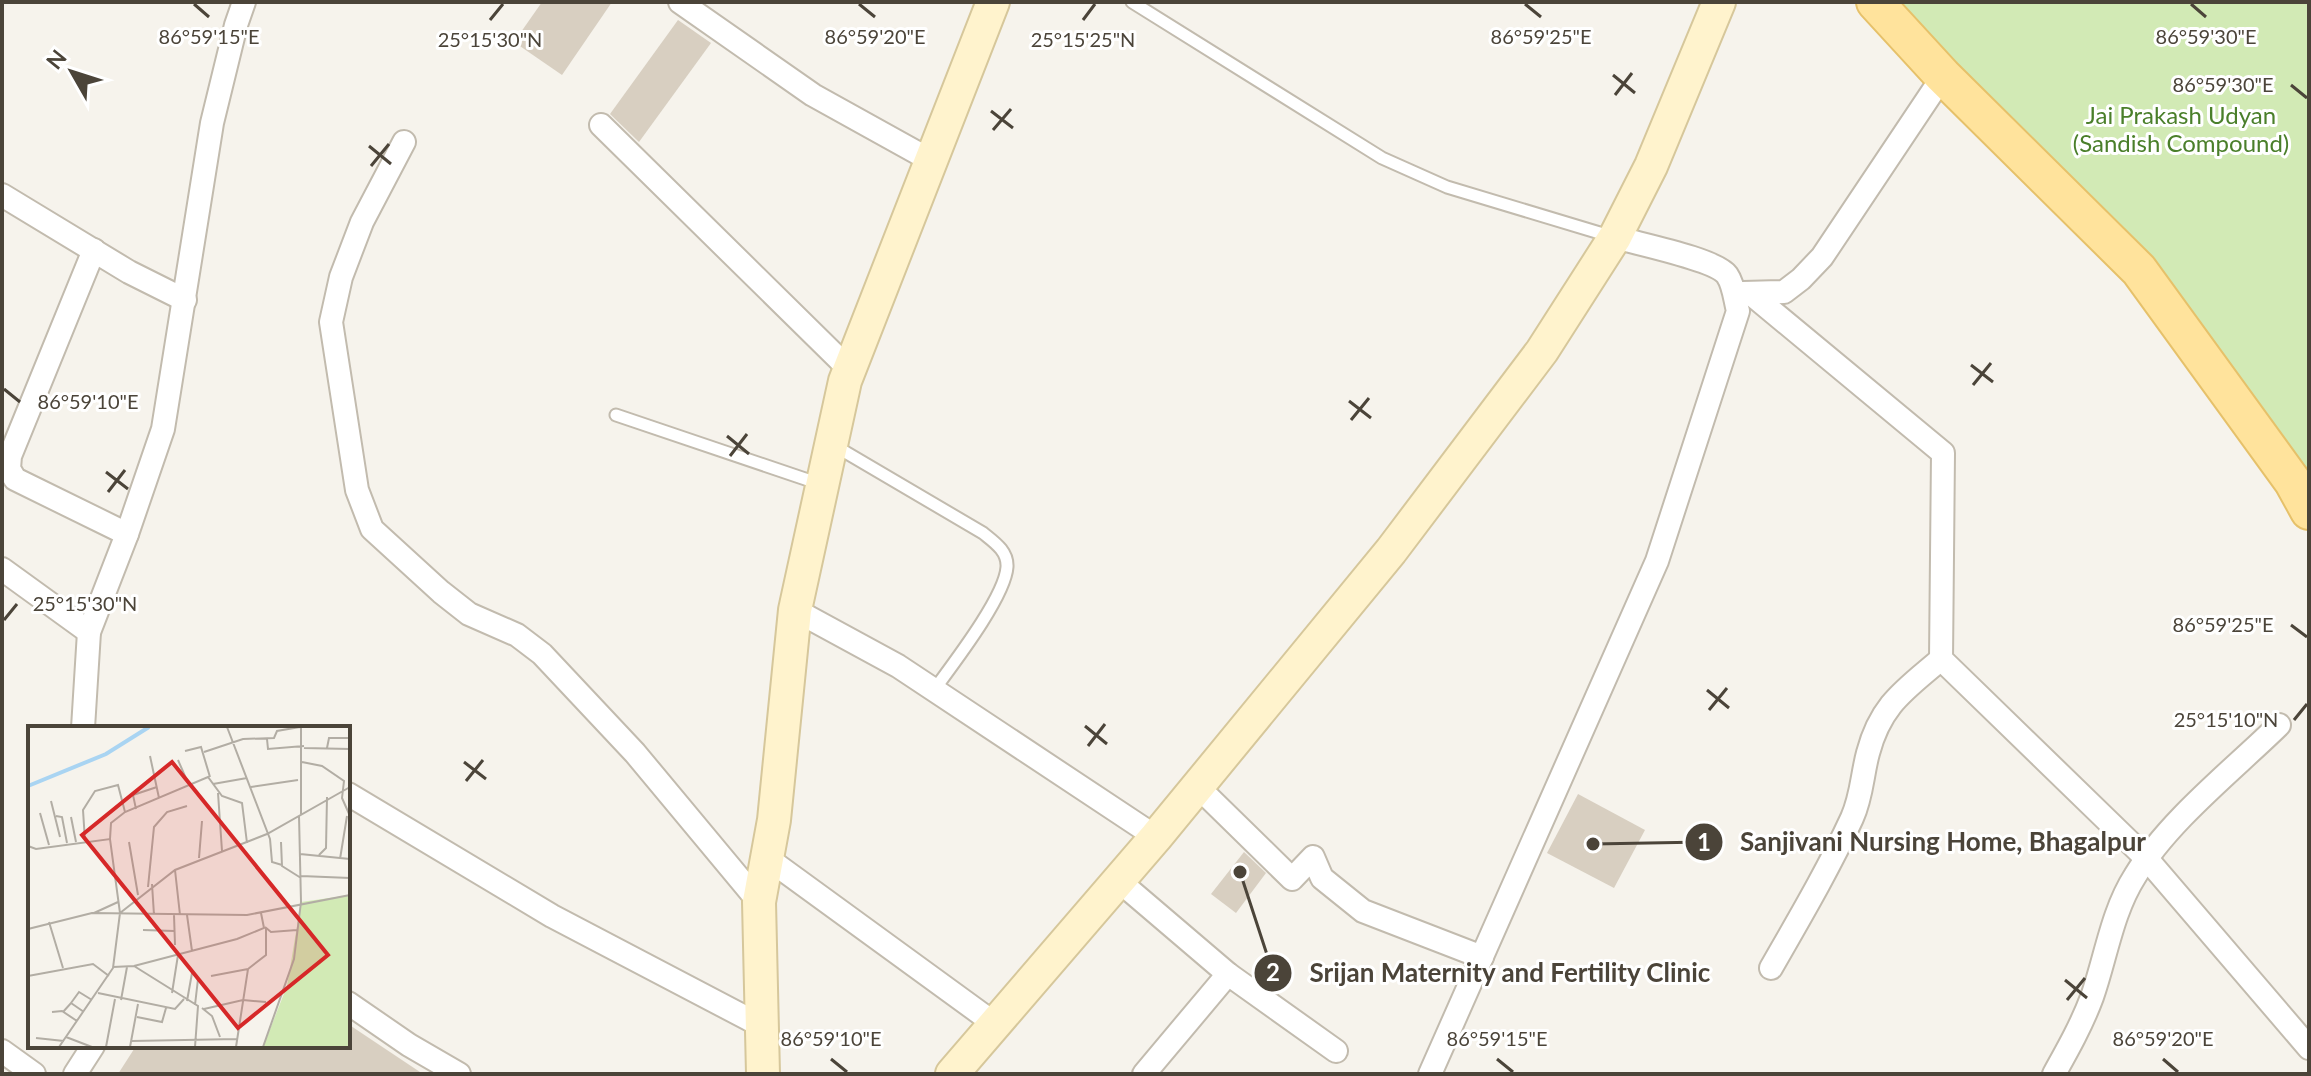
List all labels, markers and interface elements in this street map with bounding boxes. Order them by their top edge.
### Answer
text: 86°59'15"E [159,24,259,48]
text: 86°59'20"E [825,24,925,48]
text: 86°59'25"E [1491,24,1591,48]
text: 86°59'30"E [2156,24,2256,48]
text: 25°15'30"N [438,27,542,51]
text: 25°15'25"N [1031,27,1135,51]
north arrow [32,32,112,112]
text: N [40,44,72,74]
text: 86°59'30"E [2173,72,2273,96]
park label: Jai Prakash Udyan (Sandish Compound) [2073,100,2289,157]
text: 86°59'10"E [38,389,138,413]
text: 25°15'30"N [33,591,137,615]
text: 86°59'25"E [2173,612,2273,636]
text: 25°15'10"N [2174,707,2278,731]
inset map [28,726,350,1048]
callout: Sanjivani Nursing Home, Bhagalpur [1684,817,2162,867]
text: Sanjivani Nursing Home, Bhagalpur [1740,825,2146,857]
text: 1 [1697,827,1711,856]
callout: Srijan Maternity and Fertility Clinic [1253,948,1727,998]
text: Srijan Maternity and Fertility Clinic [1310,956,1711,988]
text: 2 [1266,957,1280,986]
text: 86°59'10"E [781,1026,881,1050]
text: 86°59'15"E [1447,1026,1547,1050]
text: 86°59'20"E [2113,1026,2213,1050]

